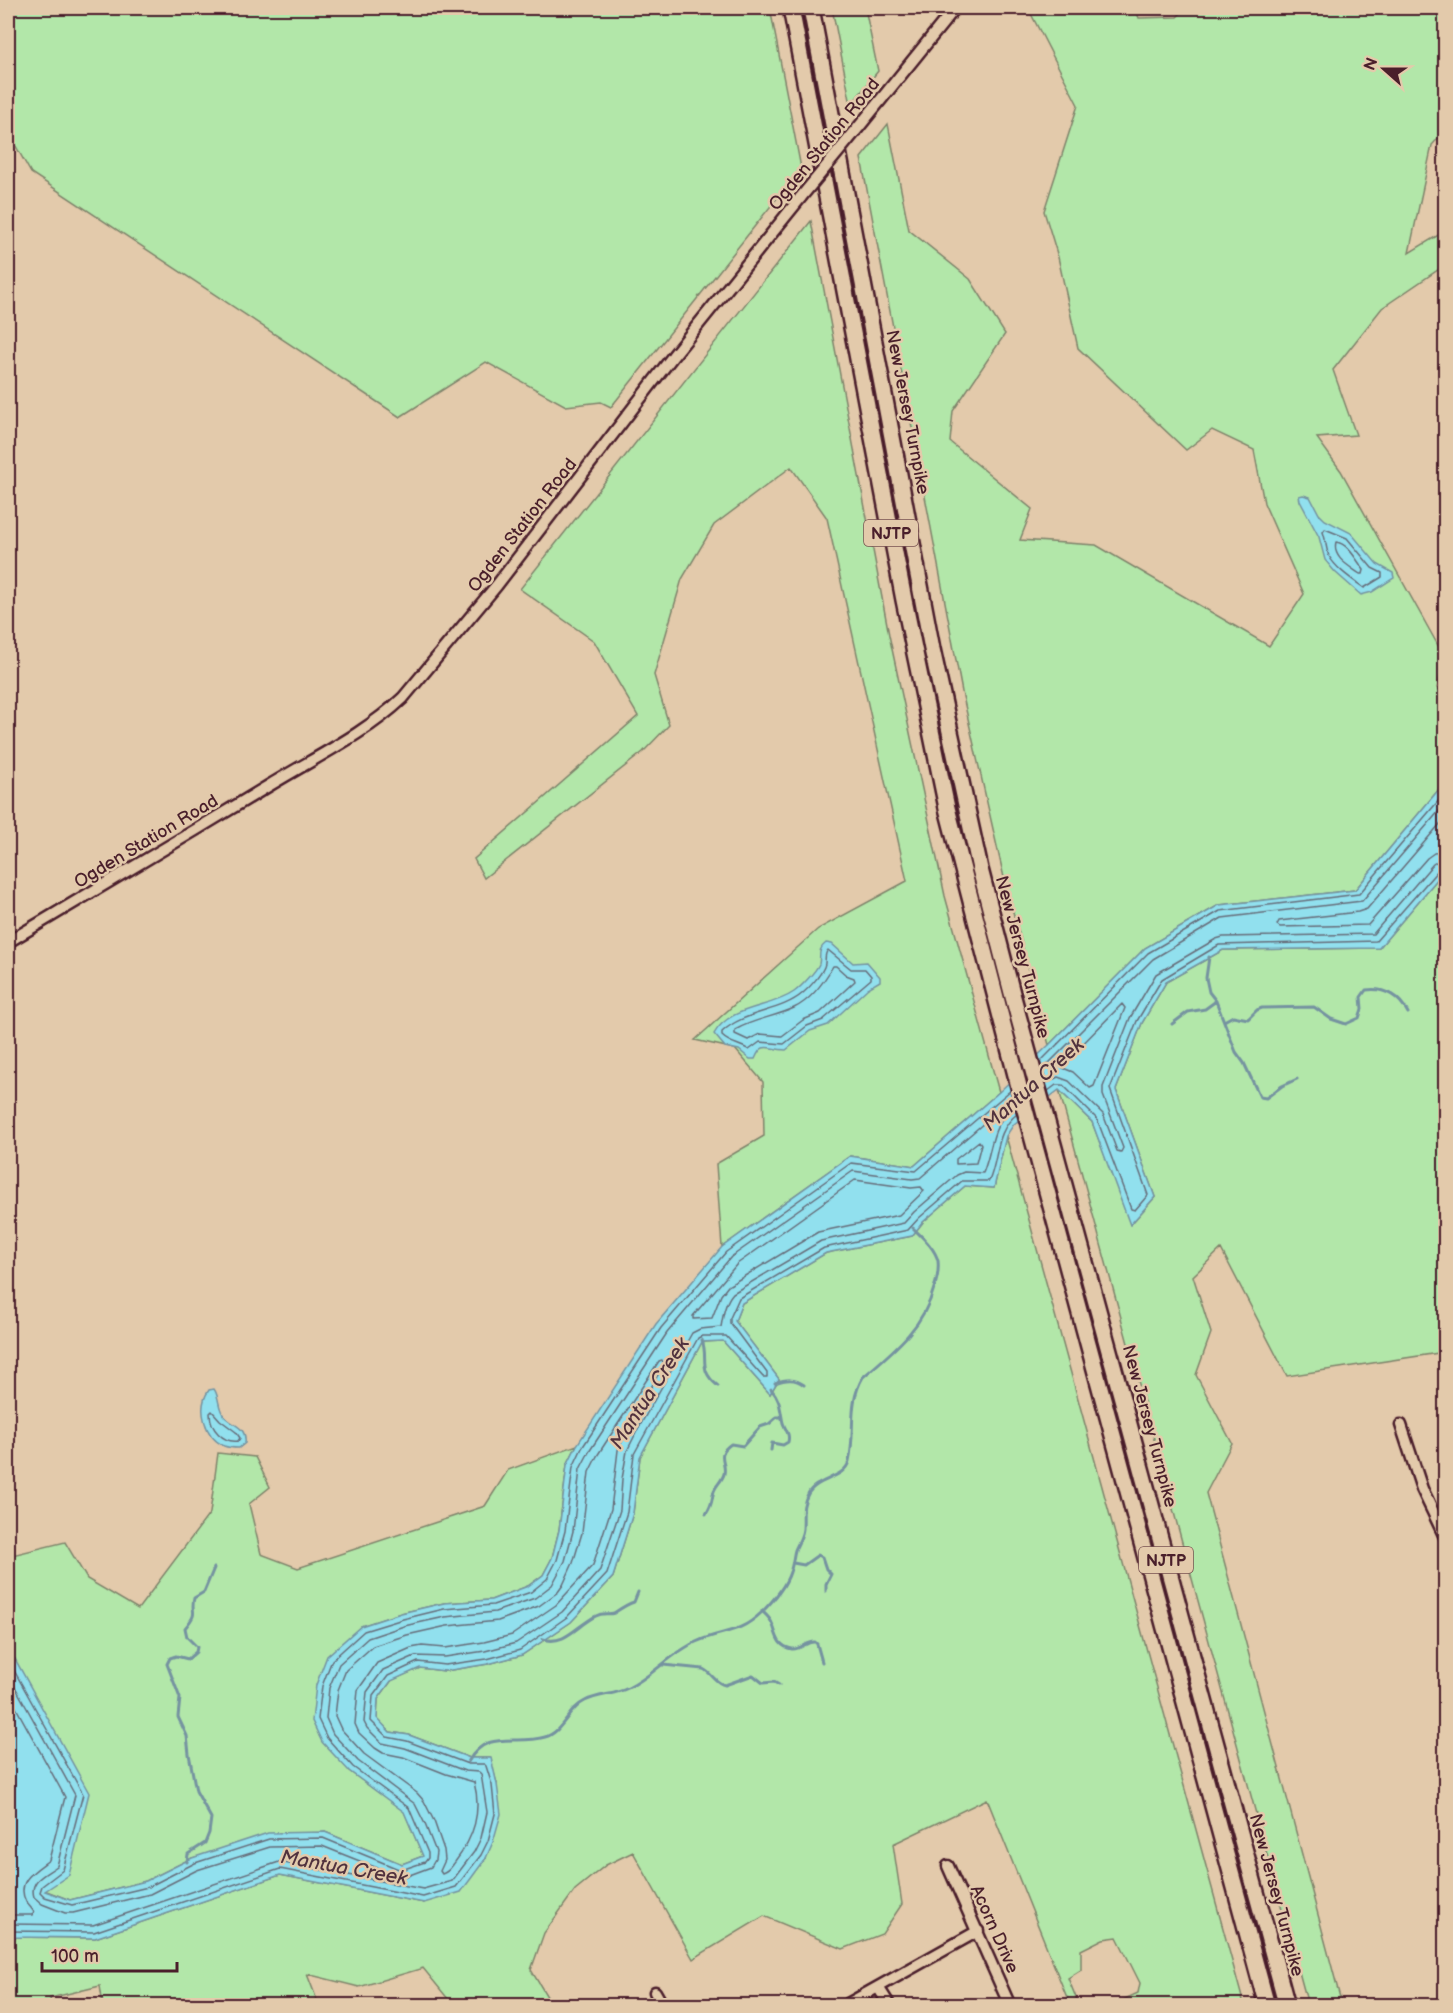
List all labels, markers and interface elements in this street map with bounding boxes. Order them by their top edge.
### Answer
north arrow [1354,39,1414,99]
text: N [1360,55,1382,73]
street label: Ogden Station Road [765,74,884,215]
street label: New Jersey Turnpike [881,328,934,496]
street label: Ogden Station Road [464,454,581,596]
road number: NJTP [864,520,918,546]
street label: Ogden Station Road [71,790,222,893]
street label: New Jersey Turnpike [991,874,1054,1041]
water label: Mantua Creek [978,1032,1090,1136]
water label: Mantua Creek [605,1332,695,1454]
street label: New Jersey Turnpike [1118,1343,1181,1510]
road number: NJTP [1139,1547,1193,1573]
street label: New Jersey Turnpike [1245,1812,1308,1979]
water label: Mantua Creek [279,1845,410,1891]
street label: Acorn Drive [966,1882,1023,1977]
scale bar [42,1935,177,1973]
text: 100 m [51,1946,99,1967]

